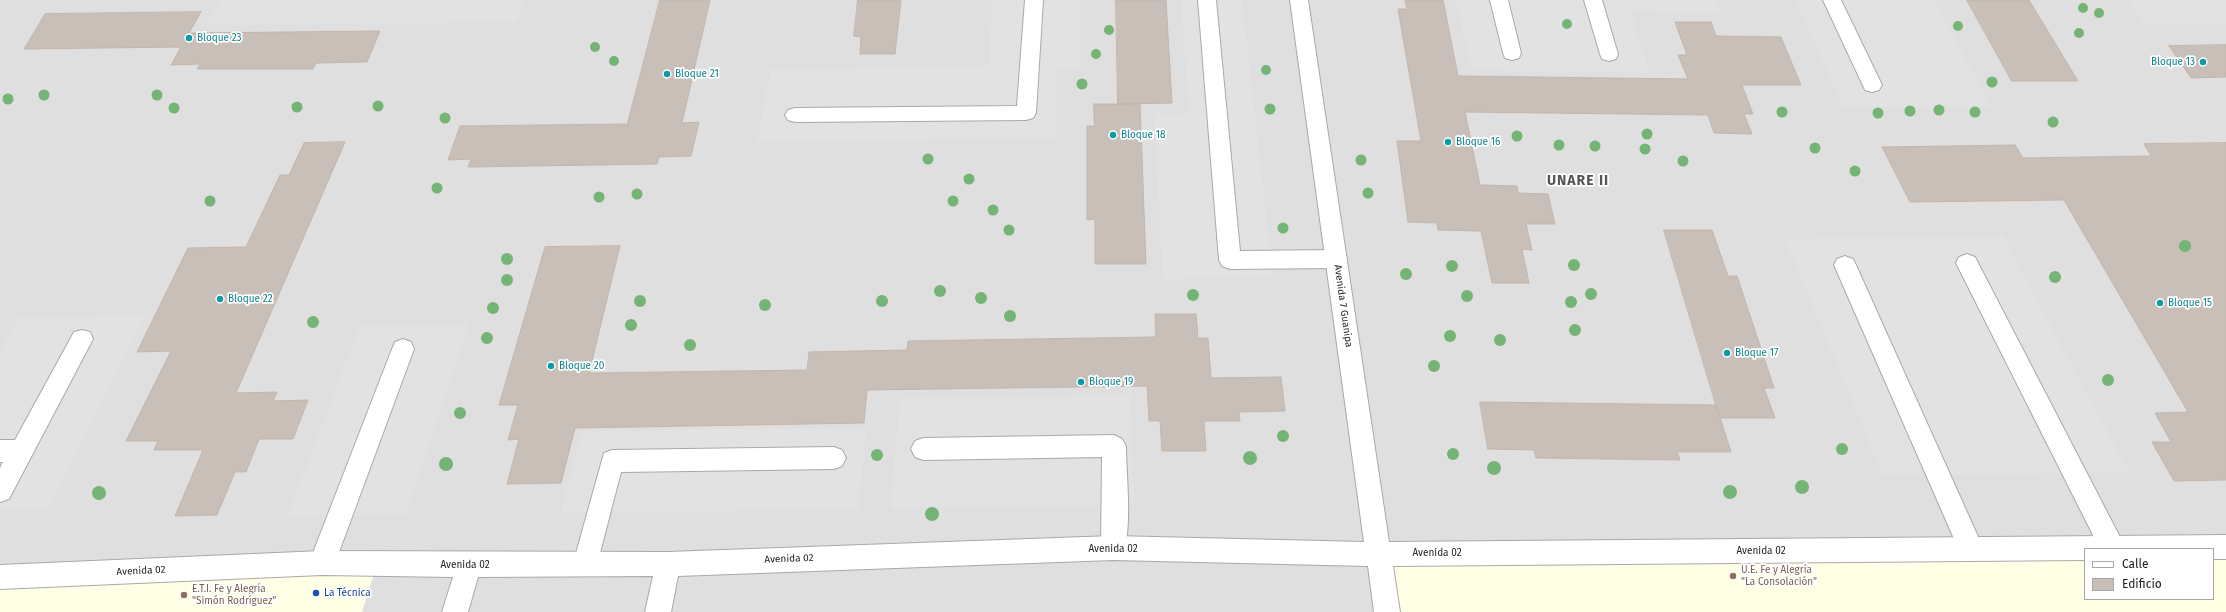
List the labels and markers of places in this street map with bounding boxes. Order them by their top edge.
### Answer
place label: Bloque 23 [197,32,242,44]
marker: Bloque 23 [184,33,194,43]
place label: Bloque 13 [2151,56,2195,68]
marker: Bloque 13 [2198,57,2208,67]
place label: Bloque 21 [675,68,719,80]
marker: Bloque 21 [662,69,672,79]
place label: Bloque 18 [1121,129,1166,141]
marker: Bloque 18 [1108,130,1118,140]
place label: Bloque 16 [1456,136,1500,148]
marker: Bloque 16 [1443,137,1453,147]
place label: Bloque 22 [228,293,273,305]
marker: Bloque 22 [215,294,225,304]
place label: Bloque 15 [2168,297,2212,309]
marker: Bloque 15 [2155,298,2165,308]
place label: Bloque 17 [1735,347,1778,359]
marker: Bloque 17 [1722,348,1732,358]
place label: Bloque 20 [559,360,604,372]
marker: Bloque 20 [546,361,556,371]
place label: Bloque 19 [1089,376,1133,388]
marker: Bloque 19 [1076,377,1086,387]
place label: U.E. Fe y Alegría "La Consolación" [1741,564,1817,588]
marker: U.E. Fe y Alegría "La Consolación" [1728,571,1738,581]
place label: E.T.I. Fe y Alegría "Simón Rodríguez" [192,583,276,606]
place label: La Técnica [324,587,371,599]
marker: La Técnica [311,588,321,598]
marker: E.T.I. Fe y Alegría "Simón Rodríguez" [179,590,189,600]

